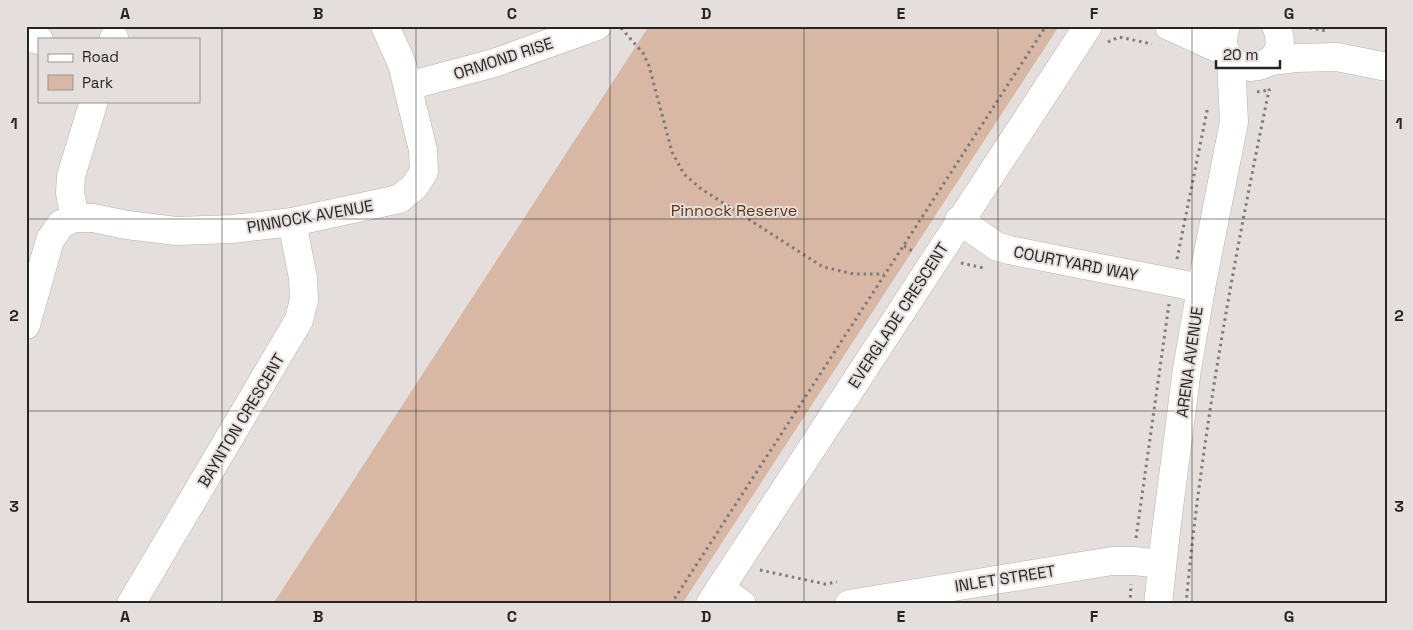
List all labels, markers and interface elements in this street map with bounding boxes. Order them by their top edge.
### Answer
text: A [120,3,130,24]
text: B [313,3,323,24]
text: C [507,3,517,24]
text: D [701,3,711,24]
text: E [897,3,906,24]
text: F [1090,3,1099,24]
text: G [1284,3,1294,24]
street label: ORMOND RISE [451,32,556,84]
legend [38,38,200,102]
scale bar [1216,38,1279,70]
text: 20 m [1223,45,1258,64]
text: Road [82,47,119,66]
text: Park [82,73,113,92]
text: 1 [10,113,18,134]
text: 1 [1395,113,1403,134]
street label: PINNOCK AVENUE [245,195,375,238]
park label: Pinnock Reserve [671,200,797,221]
street label: EVERGLADE CRESCENT [843,238,953,392]
street label: COURTYARD WAY [1012,241,1140,286]
text: 2 [9,305,19,326]
street label: ARENA AVENUE [1171,305,1208,419]
text: 2 [1394,305,1404,326]
street label: BAYNTON CRESCENT [193,349,290,491]
text: 3 [9,496,19,517]
text: 3 [1394,496,1404,517]
street label: INLET STREET [953,560,1057,597]
text: A [120,606,130,627]
text: B [313,606,323,627]
text: C [507,606,517,627]
text: D [701,606,711,627]
text: E [897,606,906,627]
text: F [1090,606,1099,627]
text: G [1284,606,1294,627]

